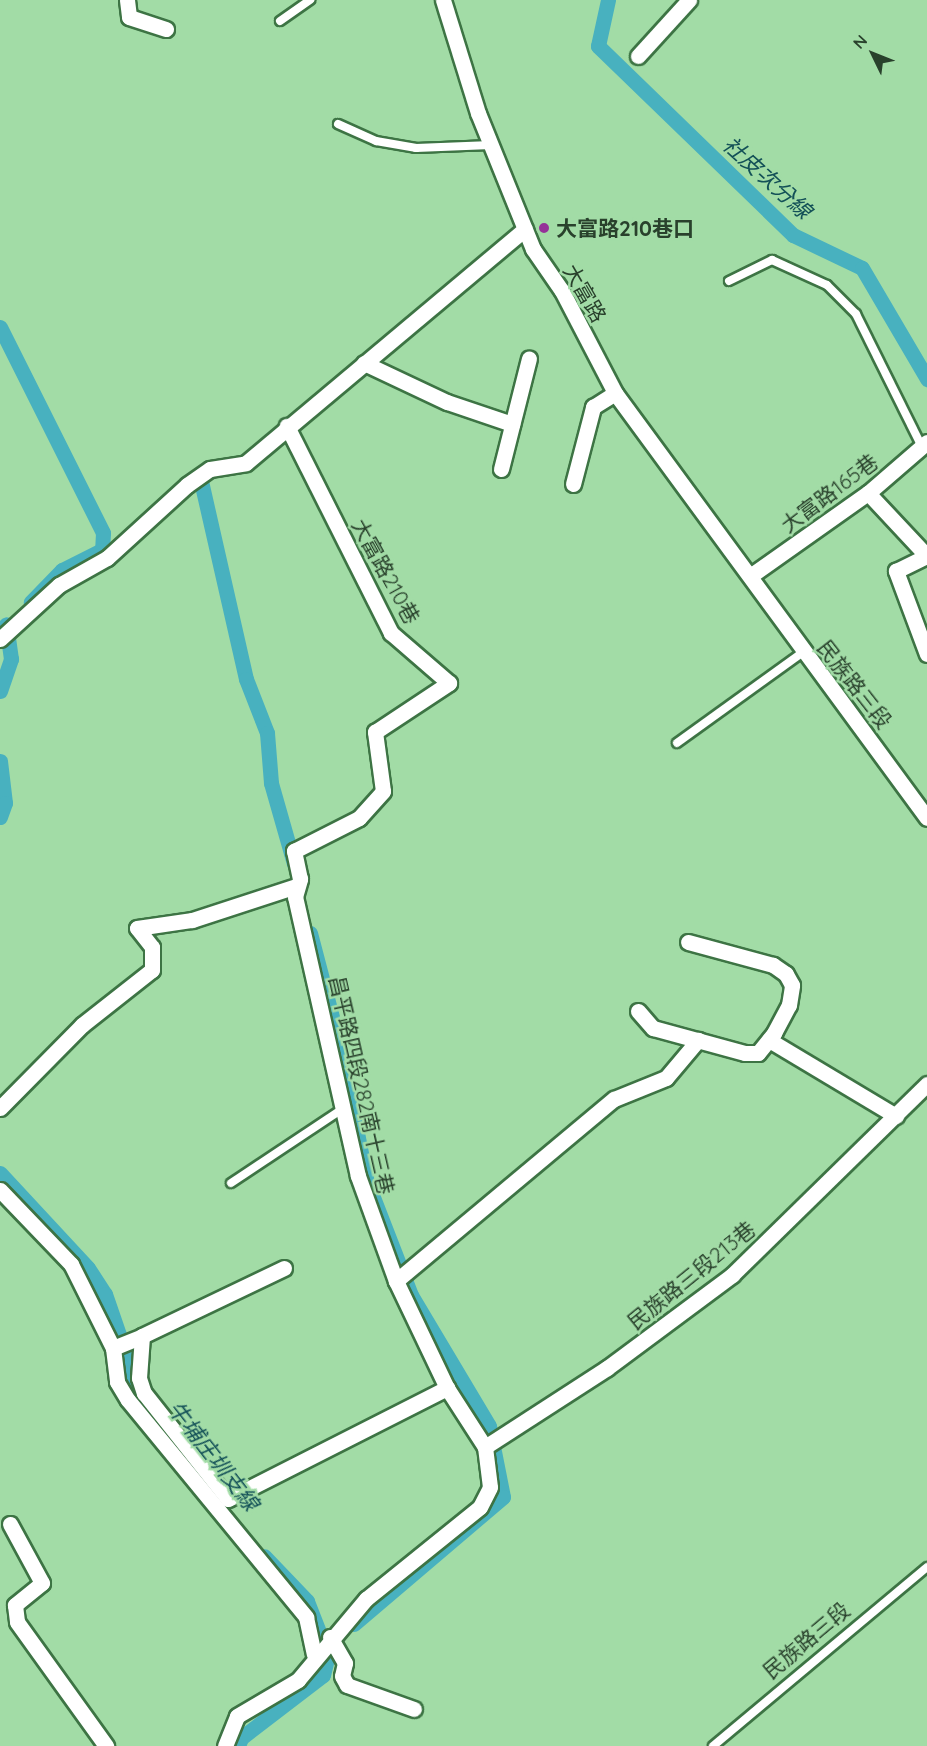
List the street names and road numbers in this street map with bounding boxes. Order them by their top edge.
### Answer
street label: 大富路 [558,259,612,327]
street label: 大富路165巷 [776,448,882,538]
street label: 大富路210巷 [347,514,425,628]
street label: 民族路三段 [813,635,897,733]
street label: 昌平路四段282南十三巷 [325,973,399,1197]
street label: 民族路三段213巷 [622,1216,760,1334]
street label: 民族路三段 [758,1597,854,1683]

